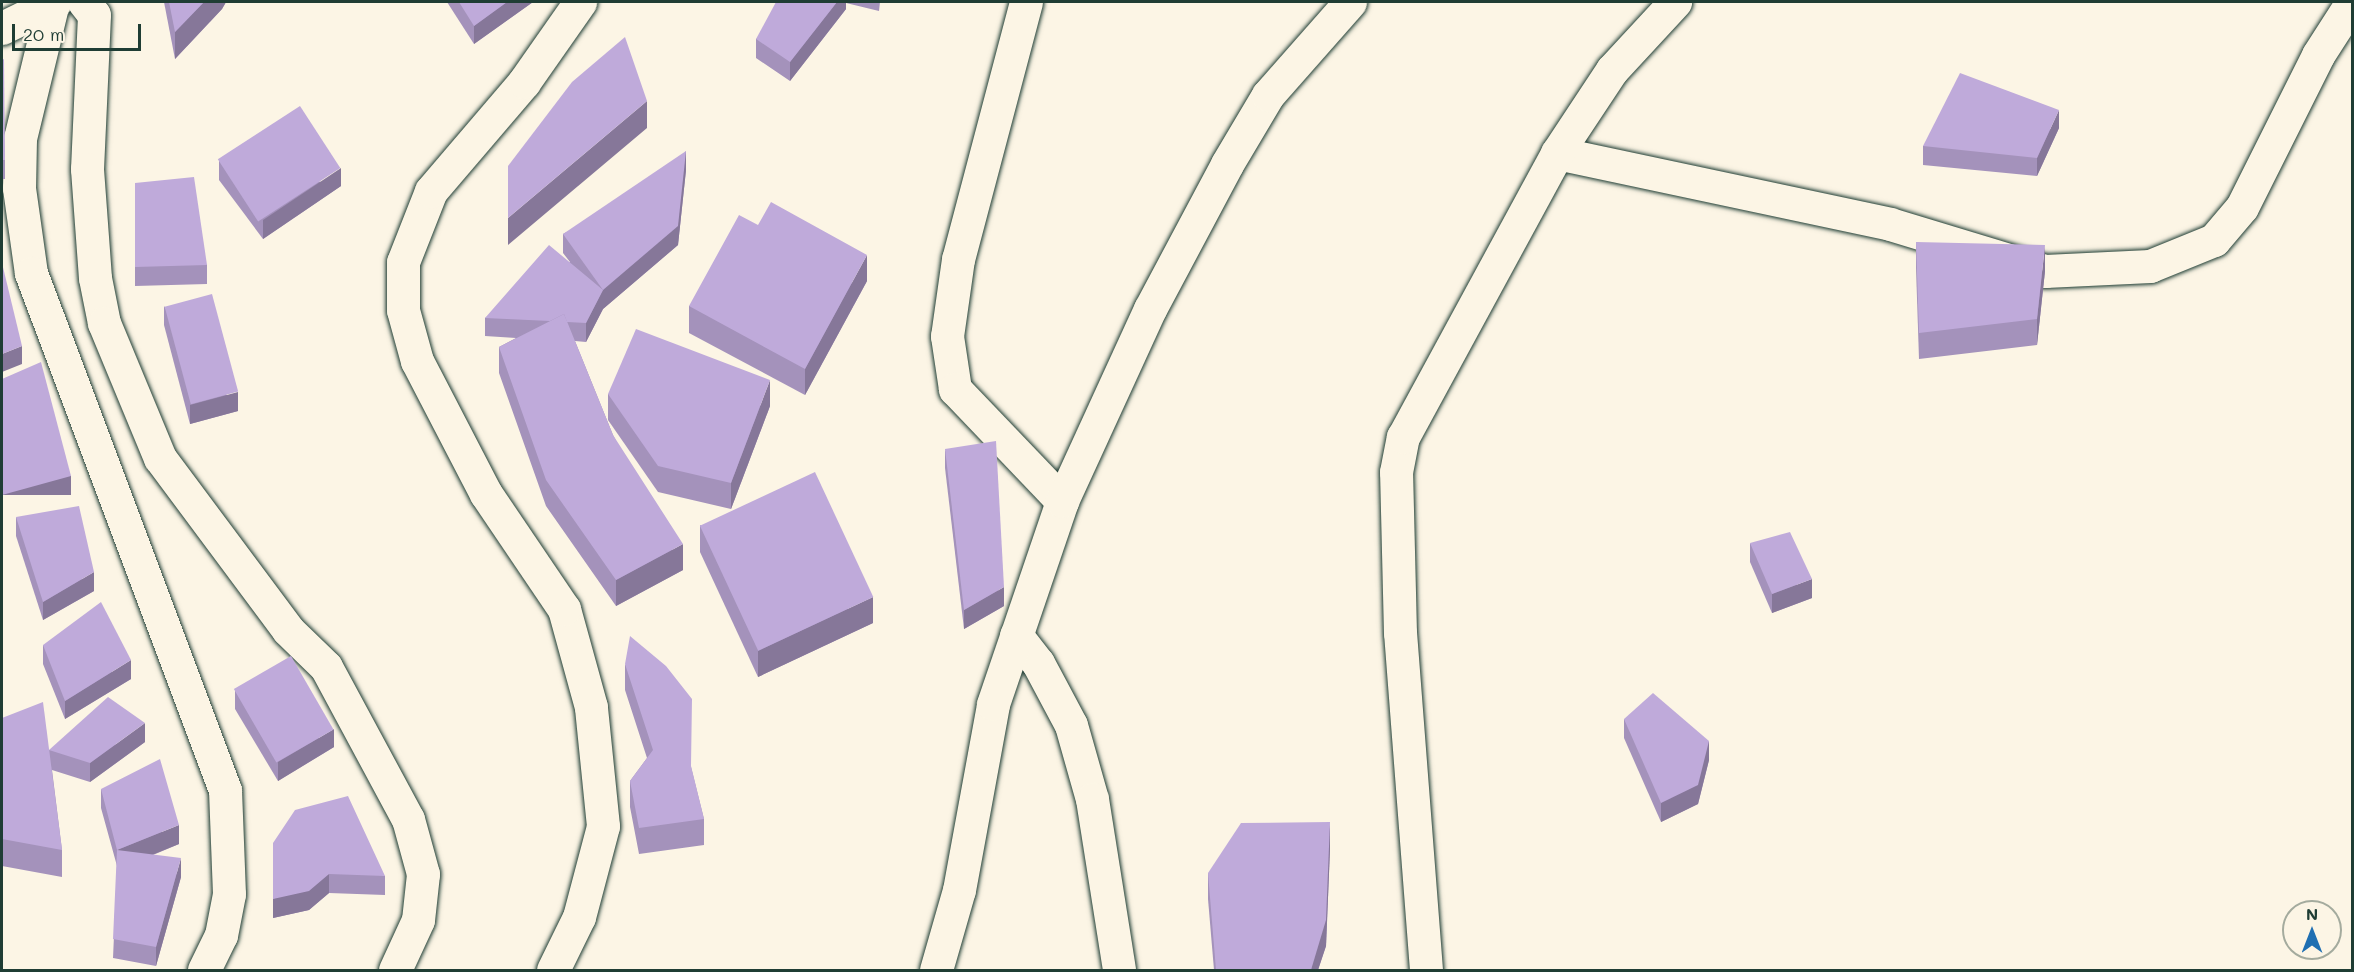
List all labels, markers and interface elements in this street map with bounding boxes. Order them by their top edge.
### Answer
scale bar [15,12,144,50]
text: 20 m [23,22,64,46]
north arrow [2282,900,2342,960]
text: N [2306,903,2318,924]

